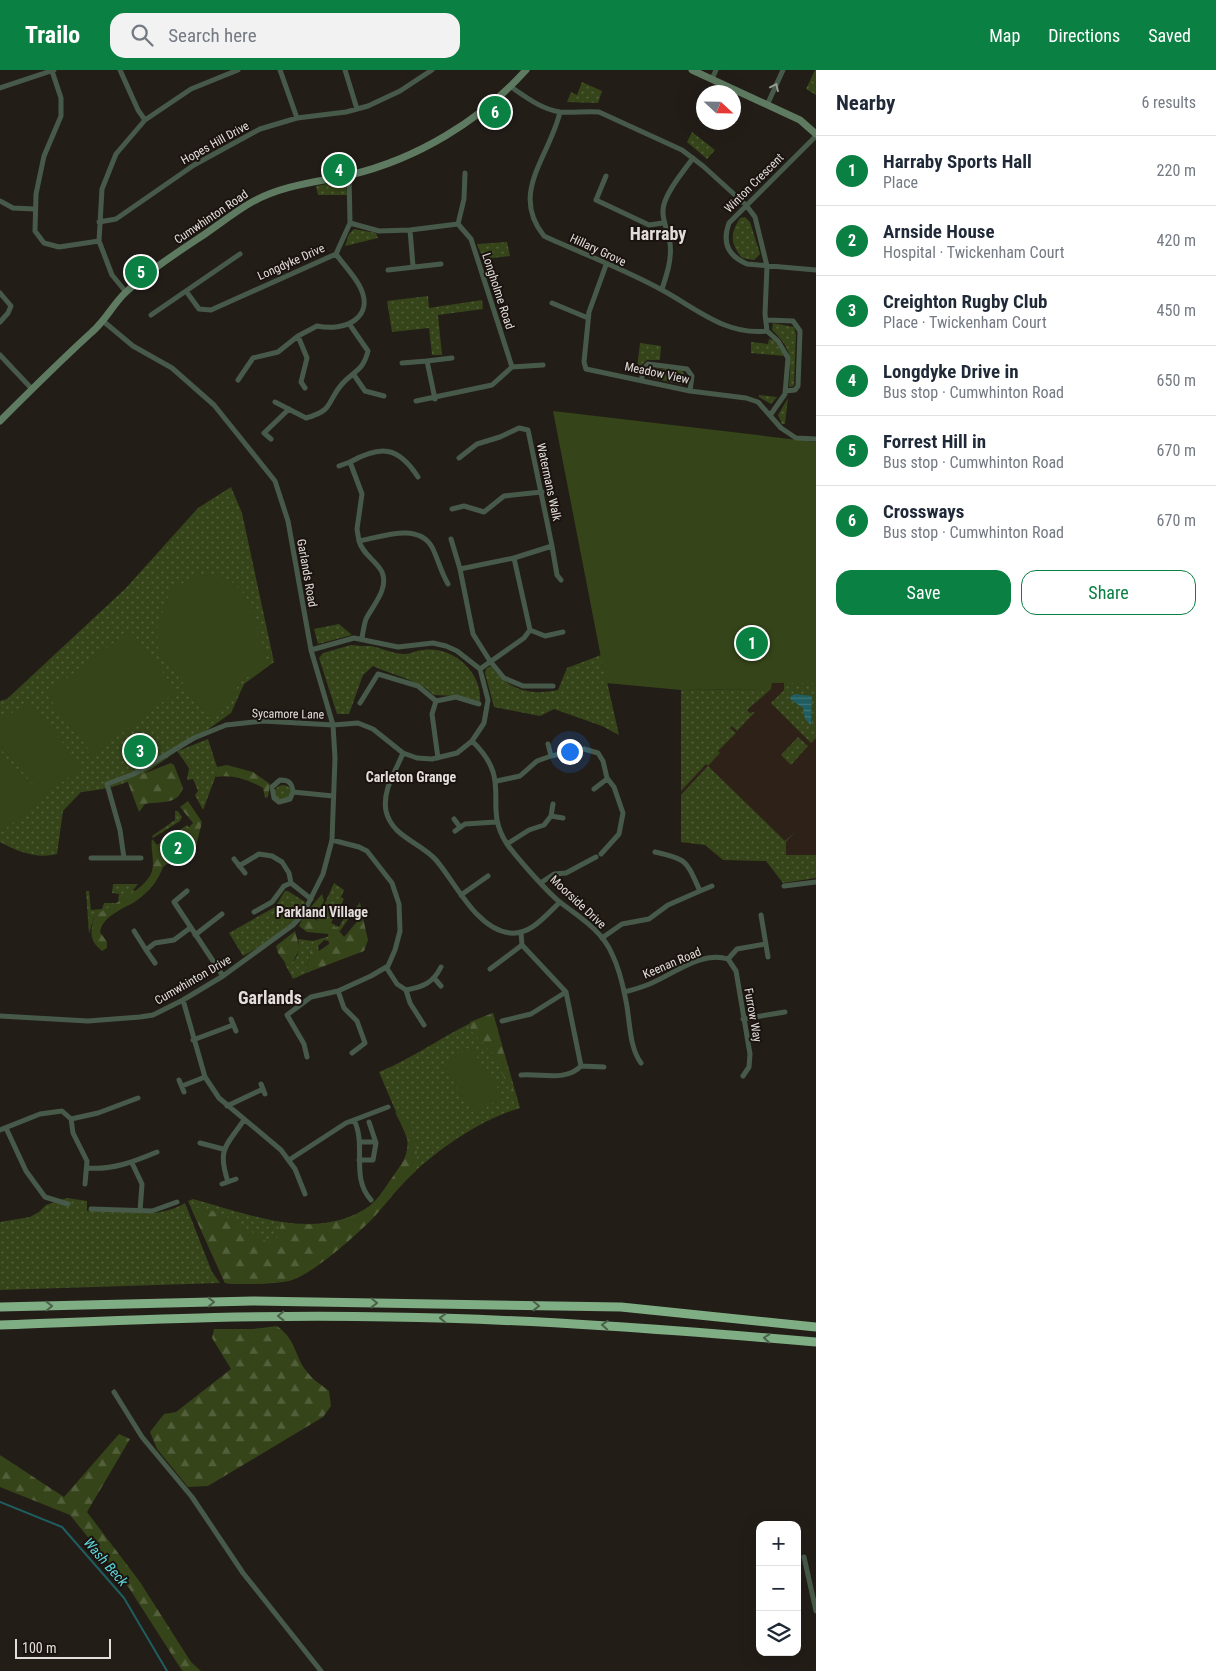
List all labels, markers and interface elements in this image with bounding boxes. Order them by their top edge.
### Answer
search box [110,13,460,58]
text: Trailo [25,21,80,49]
icon: search [128,21,156,49]
text: Search here [168,24,257,47]
text: Map [989,25,1020,46]
text: Directions [1048,25,1120,46]
text: Saved [1148,25,1191,46]
one-way arrow [769,83,780,92]
north arrow [696,85,741,130]
text: Nearby [836,91,895,115]
pin: 6 [479,93,511,131]
text: 6 results [1141,93,1196,112]
street label: Hopes Hill Drive [179,118,252,167]
street label: Winton Crescent [722,150,787,215]
text: Harraby Sports Hall [883,150,1032,173]
pin: 4 [323,151,355,189]
text: 1 [848,161,856,180]
text: 220 m [1157,161,1196,180]
text: Place [883,173,918,192]
street label: Cumwhinton Road [171,187,251,247]
text: Arnside House [883,220,994,243]
district label: Harraby [630,223,686,244]
street label: Hillary Grove [568,231,629,269]
text: 2 [848,231,856,250]
text: 420 m [1157,231,1196,250]
street label: Longdyke Drive [255,241,327,283]
text: Hospital · Twickenham Court [883,243,1064,262]
street label: Longholme Road [479,251,517,331]
pin: 5 [125,253,157,291]
text: Creighton Rugby Club [883,290,1047,313]
text: 3 [848,301,856,320]
text: 450 m [1157,301,1196,320]
text: Place · Twickenham Court [883,313,1047,332]
street label: Meadow View [623,359,691,387]
text: Longdyke Drive in [883,360,1019,383]
text: 4 [848,371,856,390]
text: 650 m [1157,371,1196,390]
text: Bus stop · Cumwhinton Road [883,383,1064,402]
text: Forrest Hill in [883,430,986,453]
text: 5 [848,441,856,460]
text: 670 m [1157,441,1196,460]
street label: Watermans Walk [534,442,564,523]
text: Bus stop · Cumwhinton Road [883,453,1064,472]
text: Crossways [883,500,964,523]
text: 6 [848,511,856,530]
text: 670 m [1157,511,1196,530]
text: Bus stop · Cumwhinton Road [883,523,1064,542]
street label: Garlands Road [294,538,320,608]
button: Save [836,570,1011,615]
button: Share [1021,570,1196,615]
pin: 1 [736,624,768,662]
street label: Sycamore Lane [252,706,325,722]
pin: 3 [124,732,156,770]
your location [557,739,583,765]
district label: Carleton Grange [366,769,457,785]
pin: 2 [162,829,194,867]
street label: Moorside Drive [547,873,609,932]
district label: Parkland Village [276,904,368,920]
street label: Keenan Road [641,944,703,982]
street label: Cumwhinton Drive [152,952,234,1008]
district label: Garlands [238,987,302,1008]
street label: Furrow Way [741,987,765,1043]
one-way arrow [208,1297,215,1307]
one-way arrow [370,1298,378,1308]
one-way arrow [45,1300,53,1311]
one-way arrow [532,1300,540,1311]
one-way arrow [276,1311,284,1322]
one-way arrow [439,1313,446,1323]
one-way arrow [601,1320,609,1331]
one-way arrow [763,1332,771,1343]
map controls [756,1521,801,1656]
button: + [756,1521,801,1566]
water label: Wash Beck [81,1535,132,1590]
button: − [756,1566,801,1611]
button: layers [756,1611,801,1656]
scale bar [15,1636,111,1659]
text: 100 m [22,1640,57,1656]

